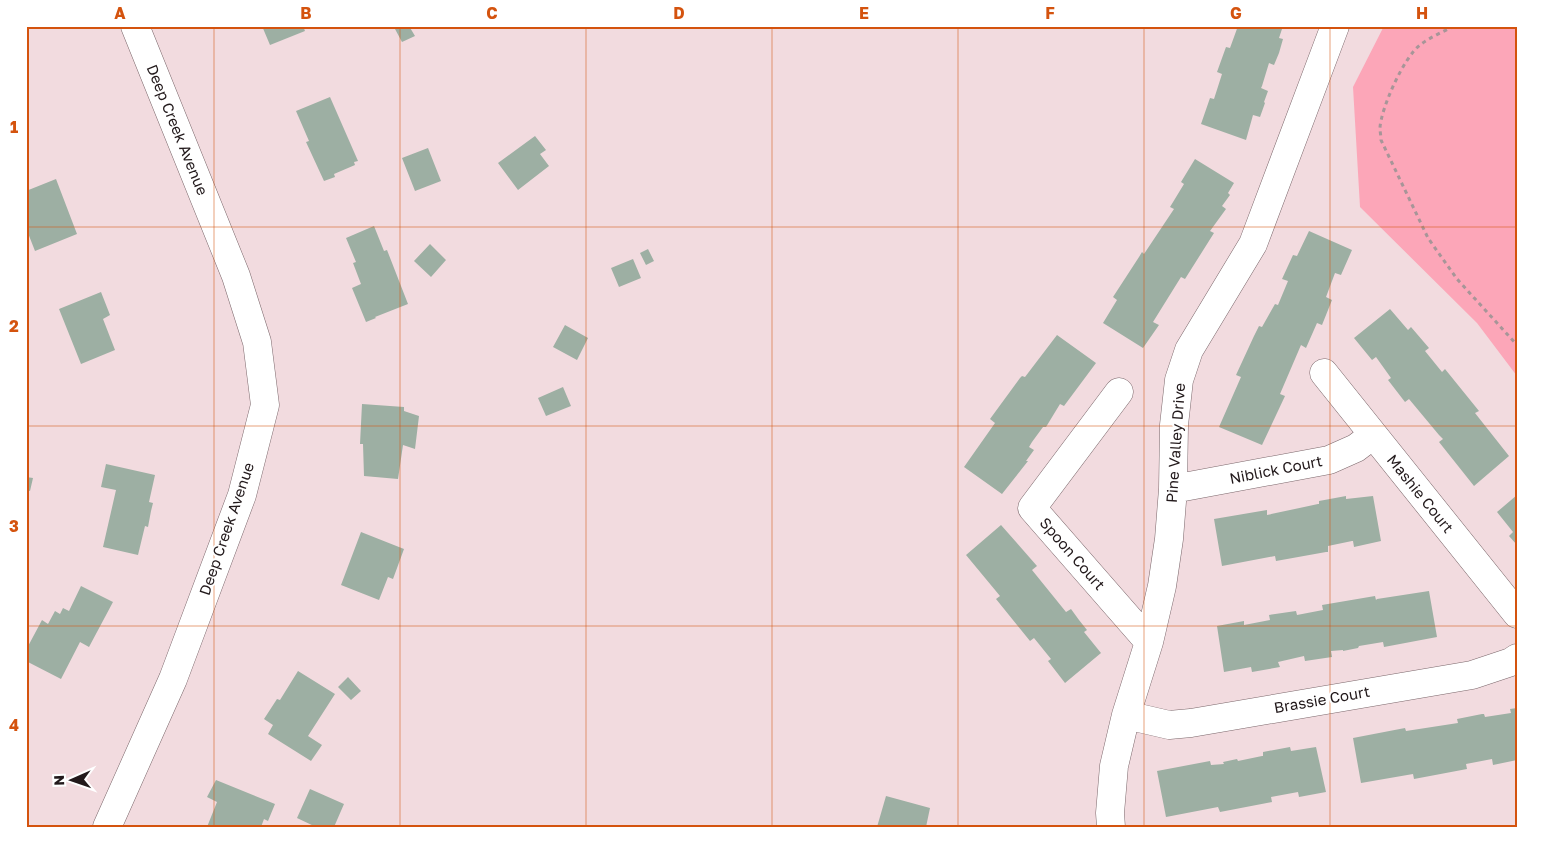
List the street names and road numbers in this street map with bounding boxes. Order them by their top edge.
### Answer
street label: Deep Creek Avenue [143,62,212,198]
street label: Pine Valley Drive [1162,382,1188,504]
street label: Niblick Court [1228,451,1324,487]
street label: Mashie Court [1384,451,1458,536]
street label: Deep Creek Avenue [195,460,257,597]
street label: Spoon Court [1036,513,1109,593]
street label: Brassie Court [1272,682,1371,716]

